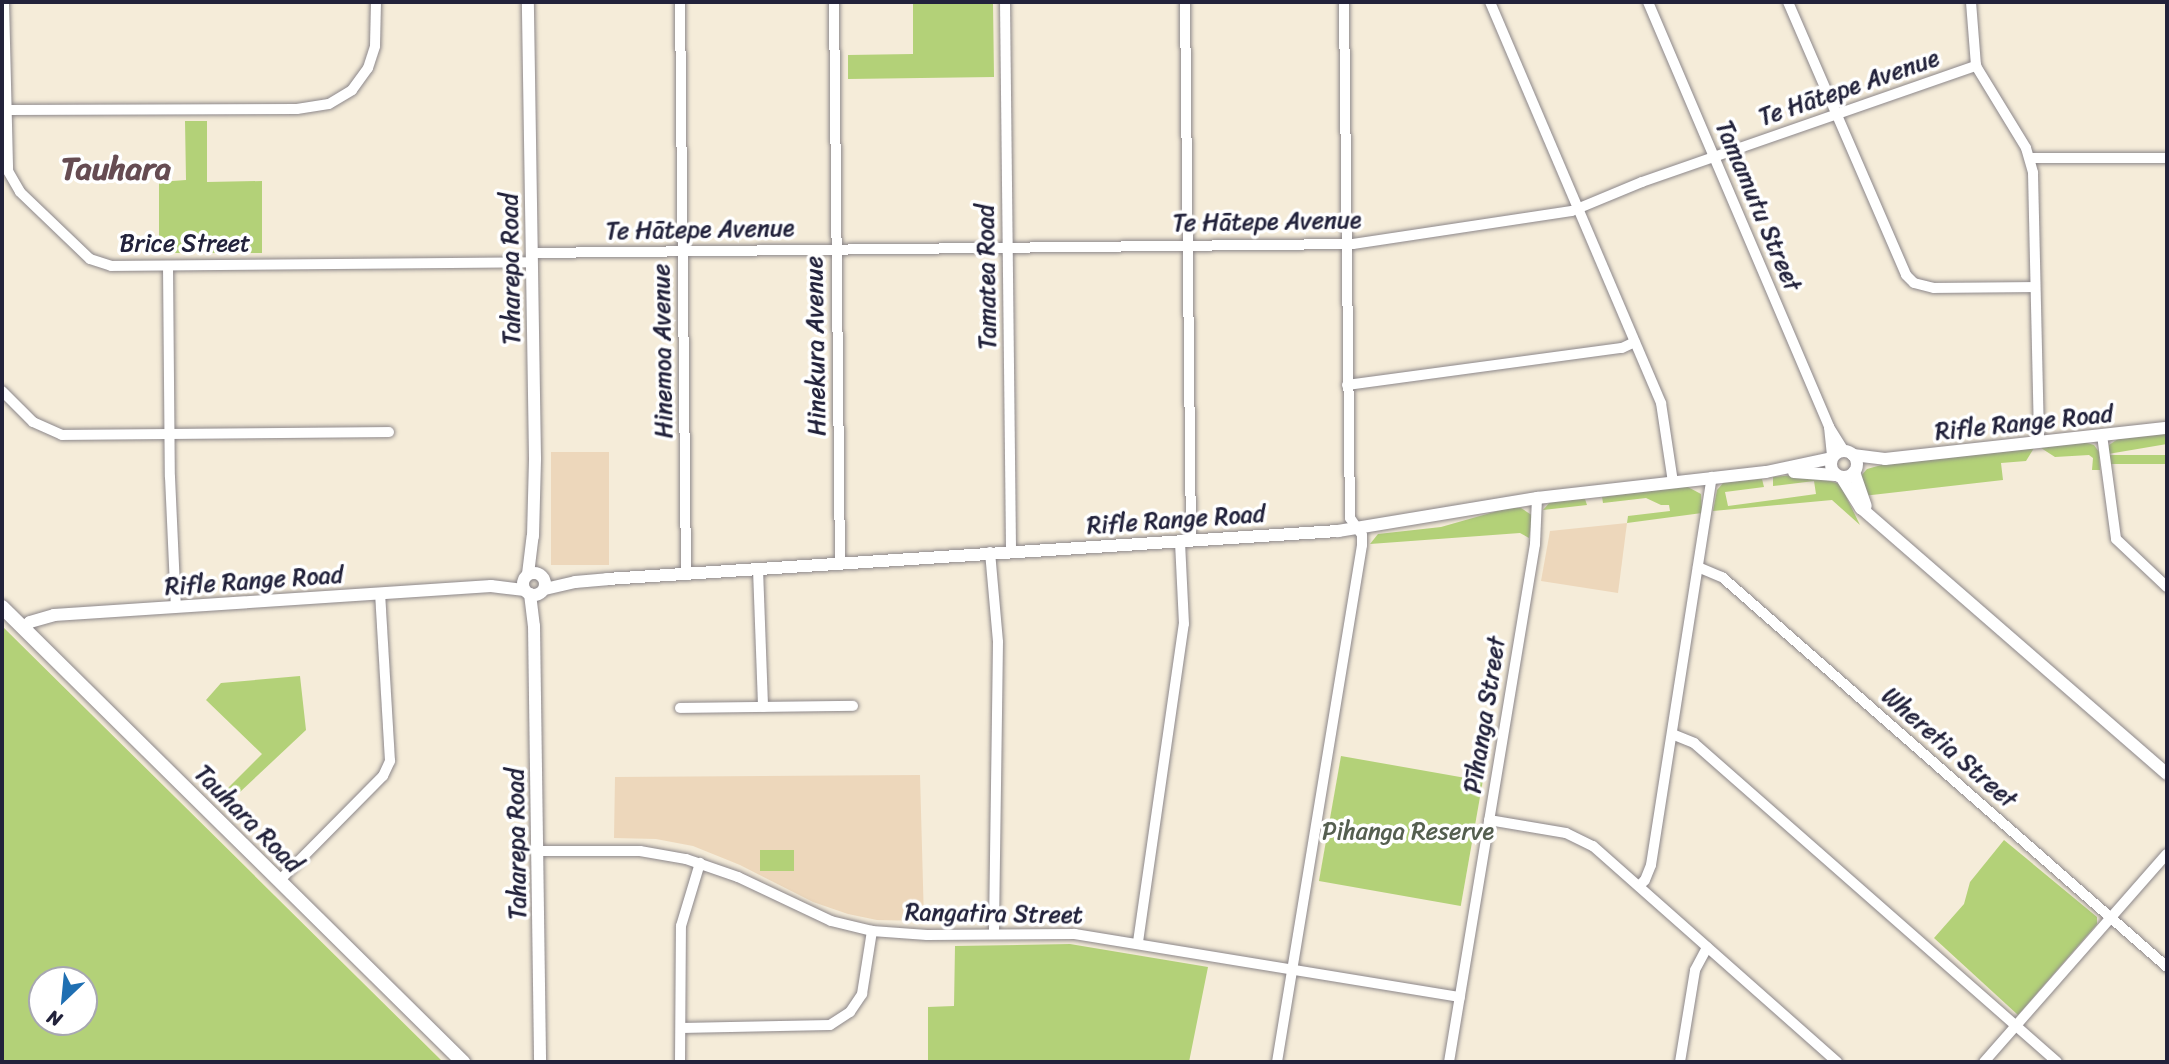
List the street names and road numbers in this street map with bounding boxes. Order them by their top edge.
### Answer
street label: Te Hātepe Avenue [1755,44,1943,132]
street label: Tamamutu Street [1709,116,1807,296]
street label: Taharepa Road [495,193,527,345]
street label: Tamatea Road [971,204,1003,350]
street label: Te Hātepe Avenue [1172,206,1362,238]
street label: Te Hātepe Avenue [605,214,795,246]
street label: Brice Street [119,230,251,258]
street label: Hinekura Avenue [800,256,832,436]
street label: Hinemoa Avenue [647,264,679,438]
street label: Rifle Range Road [1934,399,2114,447]
street label: Rifle Range Road [1086,499,1266,541]
street label: Rifle Range Road [164,560,344,602]
street label: Pīhanga Street [1458,634,1512,796]
street label: Wheretia Street [1875,681,2023,815]
street label: Tauhara Road [188,759,308,879]
street label: Taharepa Road [501,768,533,920]
street label: Rangatira Street [905,898,1083,930]

